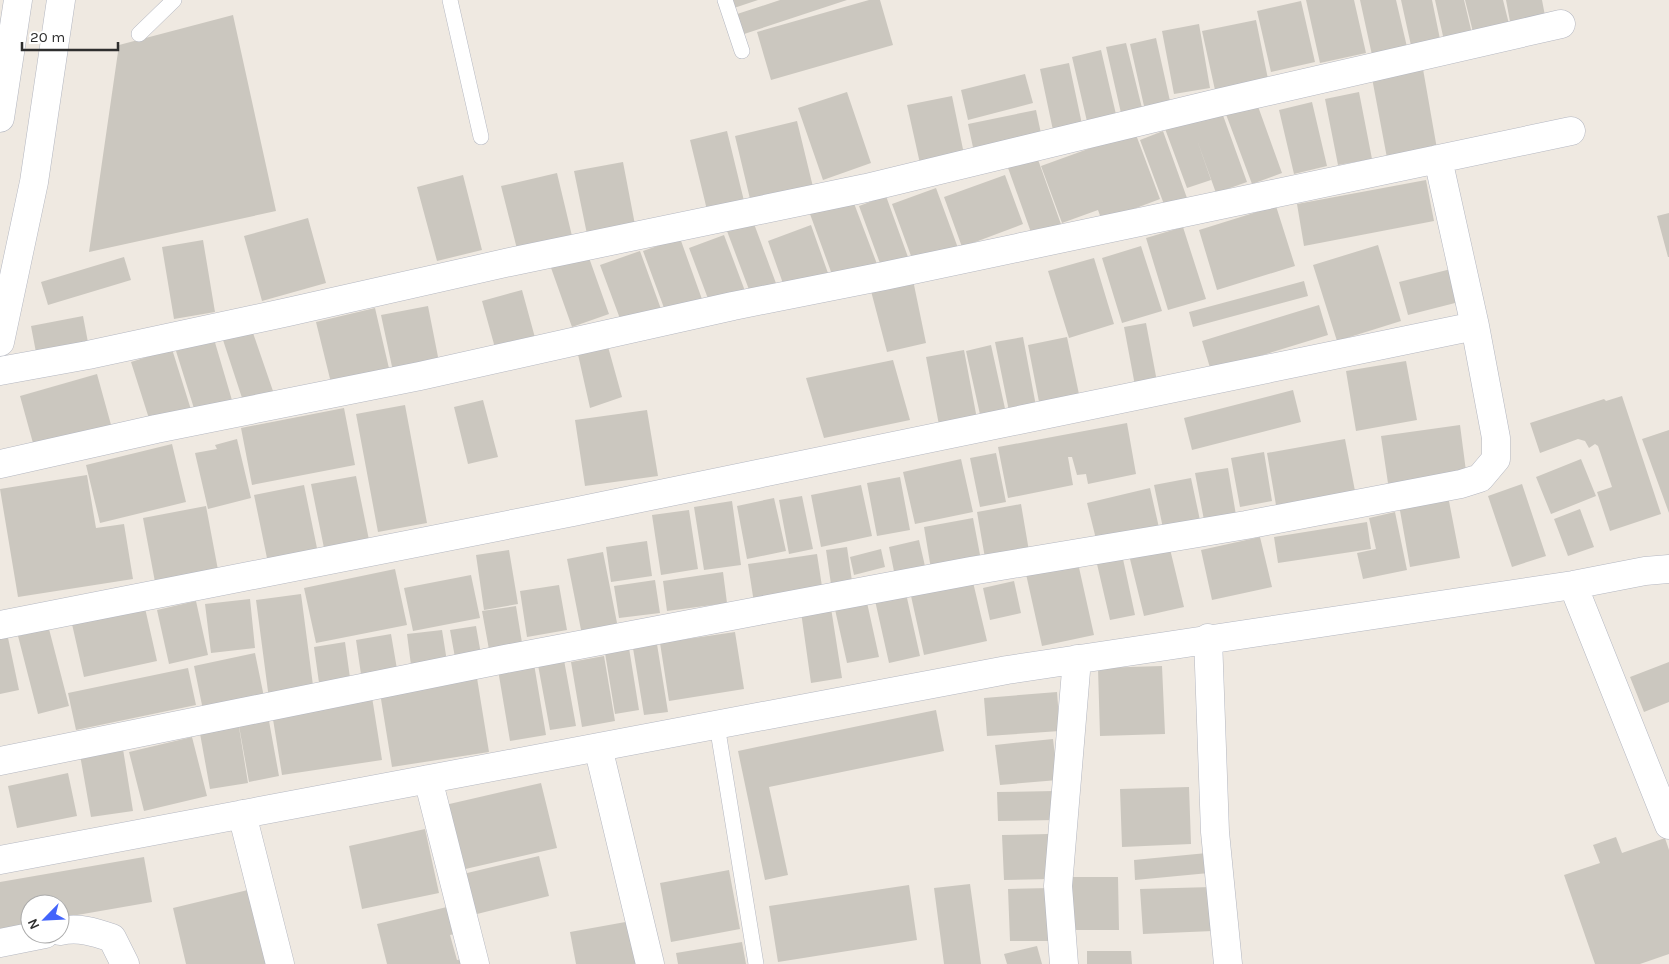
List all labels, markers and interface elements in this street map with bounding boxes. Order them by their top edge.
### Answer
scale bar [22,20,119,52]
text: 20 m [30,28,65,46]
north arrow [20,894,70,944]
text: N [24,916,43,932]

